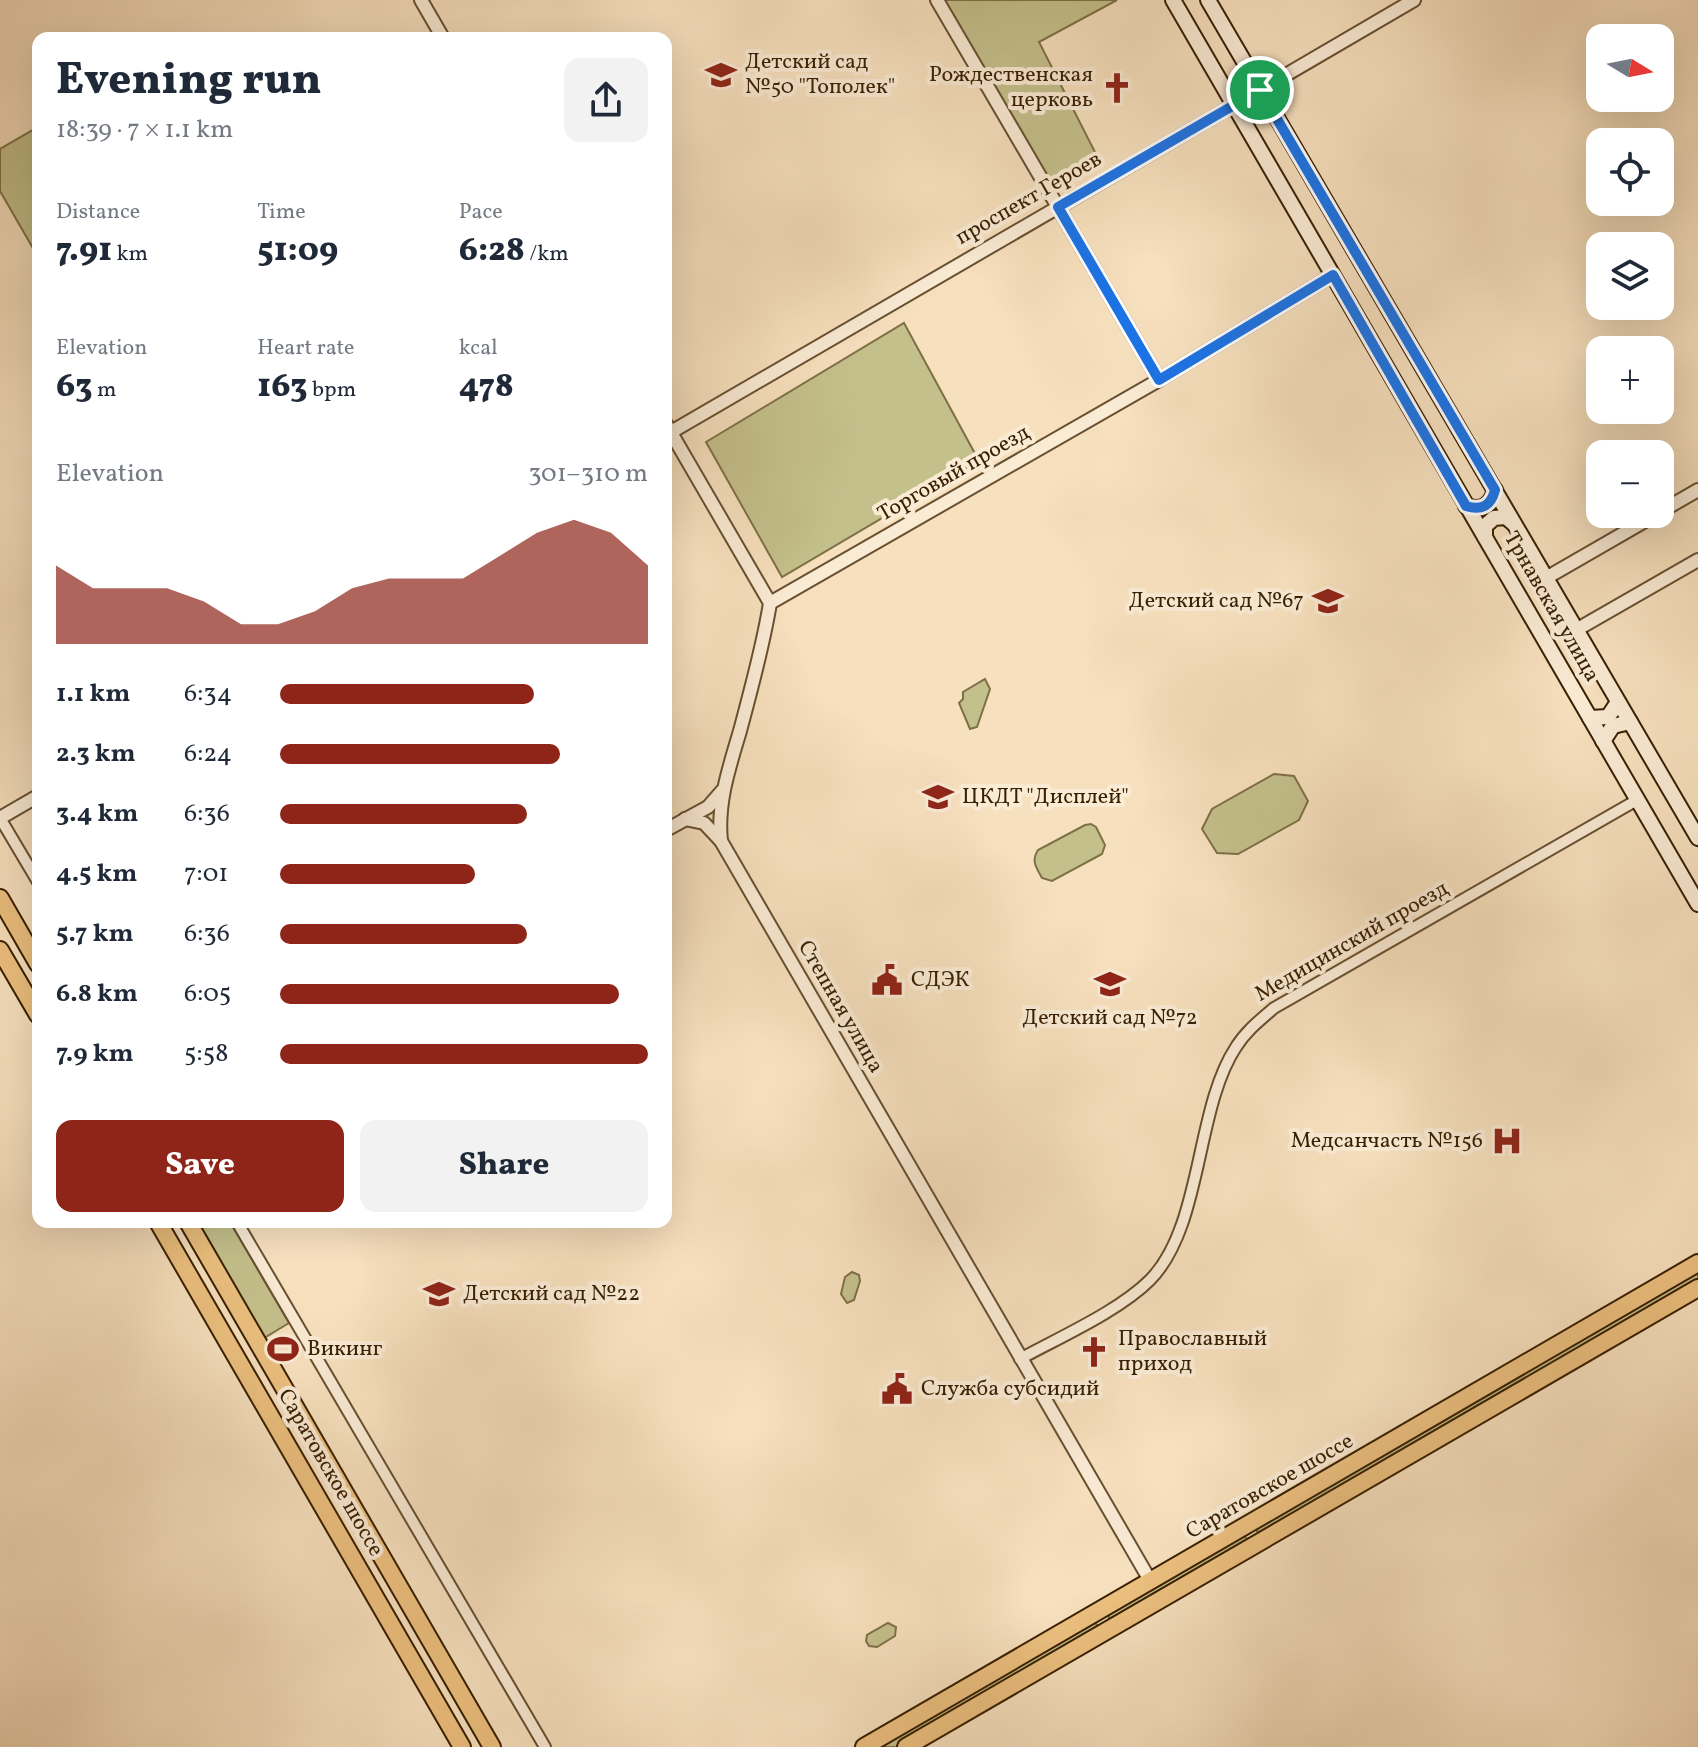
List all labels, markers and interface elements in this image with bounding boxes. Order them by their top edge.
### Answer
north arrow [1586,24,1674,112]
map controls [1586,24,1674,528]
place label: Детский сад №50 "Тополек" [745,47,895,103]
text: Evening run [56,51,322,112]
pin [1226,56,1294,124]
button: share [564,58,648,142]
school or university icon: Детский сад №50 "Тополек" [704,58,738,92]
place label: Рождественская церковь [929,60,1093,116]
icon: arrive [1238,68,1282,112]
church icon: Рождественская церковь [1100,71,1134,105]
text: 18:39 · 7 × 1.1 km [56,112,233,148]
button: locate [1586,128,1674,216]
street label: проспект Героев [950,144,1108,254]
text: Distance [56,197,140,228]
text: Time [257,197,306,228]
text: Pace [459,197,503,228]
text: 7.91 [56,228,112,275]
text: 51:09 [257,228,338,275]
text: 6:28 [459,228,525,275]
button: layers [1586,232,1674,320]
text: km [112,239,148,270]
text: /km [525,239,569,270]
text: Elevation [56,333,147,364]
text: Heart rate [257,333,354,364]
text: kcal [459,333,498,364]
button: + [1586,336,1674,424]
text: 63 [56,364,92,411]
text: 163 [257,364,308,411]
text: 478 [459,364,514,411]
text: m [92,375,116,406]
text: bpm [308,375,356,406]
street label: Торговый проезд [872,418,1036,530]
button: − [1586,440,1674,528]
text: Elevation [56,456,164,492]
text: 301–310 m [528,456,648,492]
street label: Трнавская улица [1495,526,1607,688]
school or university icon: Детский сад №67 [1311,584,1345,618]
place label: Детский сад №67 [1129,586,1304,617]
text: 1.1 km [56,676,130,712]
text: 6:34 [184,676,232,712]
text: 2.3 km [56,736,136,772]
text: 6:24 [184,736,232,772]
school or university icon: ЦКДТ "Дисплей" [921,780,955,814]
place label: ЦКДТ "Дисплей" [962,782,1129,813]
text: 3.4 km [56,796,139,832]
text: 6:36 [184,796,230,832]
text: 4.5 km [56,856,138,892]
text: 7:01 [184,856,228,892]
street label: Медицинский проезд [1249,874,1455,1010]
text: 5.7 km [56,916,134,952]
text: 6:36 [184,916,230,952]
street label: Степная улица [789,935,891,1079]
public building icon: СДЭК [870,963,904,997]
place label: СДЭК [911,965,969,996]
school or university icon: Детский сад №72 [1093,967,1127,1001]
text: 6.8 km [56,976,138,1012]
text: 6:05 [184,976,231,1012]
place label: Детский сад №72 [1022,1003,1198,1034]
text: 7.9 km [56,1036,134,1072]
text: 5:58 [184,1036,228,1072]
button: Save [56,1120,344,1212]
button: Share [360,1120,648,1212]
hospital icon: Медсанчасть №156 [1490,1124,1524,1158]
place label: Медсанчасть №156 [1291,1126,1483,1157]
school or university icon: Детский сад №22 [422,1277,456,1311]
place label: Детский сад №22 [463,1279,640,1310]
place label: Православный приход [1118,1324,1267,1380]
sports icon: Викинг [266,1332,300,1366]
place label: Викинг [307,1334,383,1365]
church icon: Православный приход [1077,1335,1111,1369]
public building icon: Служба субсидий [880,1372,914,1406]
place label: Служба субсидий [921,1374,1099,1405]
street label: Саратовское шоссе [269,1383,391,1563]
street label: Саратовское шоссе [1180,1426,1360,1548]

